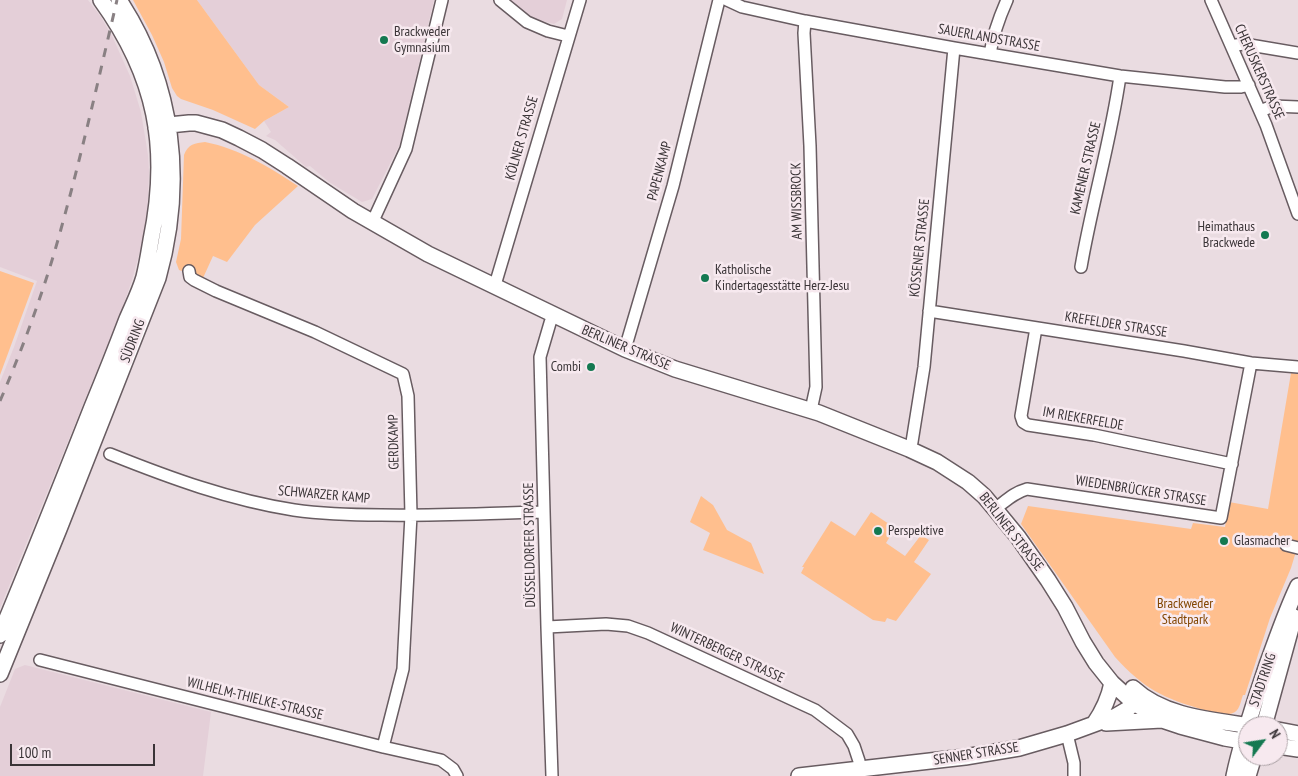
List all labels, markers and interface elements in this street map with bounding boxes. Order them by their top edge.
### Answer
street label: SAUERLANDSTRASSE [937,21,1041,55]
street label: CHERUSKERSTRASSE [1230,22,1288,122]
place label: Brackweder Gymnasium [394,24,450,56]
marker: Brackweder Gymnasium [378,34,390,46]
street label: KÖLNER STRASSE [502,94,542,182]
street label: KAMENER STRASSE [1067,120,1105,216]
street label: PAPENKAMP [644,140,676,202]
street label: AM WISSBROCK [788,162,806,240]
street label: KÖSSENER STRASSE [906,198,934,298]
place label: Heimathaus Brackwede [1198,219,1255,252]
marker: Heimathaus Brackwede [1259,229,1271,241]
place label: Katholische Kindertagesstätte Herz-Jesu [715,262,849,294]
marker: Katholische Kindertagesstätte Herz-Jesu [699,272,711,284]
street label: KREFELDER STRASSE [1064,309,1168,341]
street label: SÜDRING [117,317,149,365]
street label: BERLINER STRASSE [579,322,673,374]
place label: Combi [551,359,581,375]
marker: Combi [585,361,597,373]
street label: IM RIEKERFELDE [1041,404,1125,434]
street label: GERDKAMP [385,414,403,470]
street label: WIEDENBRÜCKER STRASSE [1074,472,1208,510]
street label: DÜSSELDORFER STRASSE [521,482,539,608]
street label: SCHWARZER KAMP [277,483,371,507]
street label: BERLINER STRASSE [975,489,1047,575]
place label: Perspektive [888,523,944,539]
marker: Perspektive [872,525,884,537]
place label: Glasmacher [1234,533,1290,549]
marker: Glasmacher [1218,535,1230,547]
park label: Brackweder Stadtpark [1157,596,1213,628]
street label: WINTERBERGER STRASSE [667,619,787,687]
street label: STADTRING [1246,651,1280,709]
street label: WILHELM-THIELKE-STRASSE [185,674,325,724]
north arrow [1238,716,1288,766]
text: N [1265,726,1285,742]
scale bar [12,734,158,766]
street label: SENNER STRASSE [932,739,1020,769]
text: 100 m [18,743,51,762]

